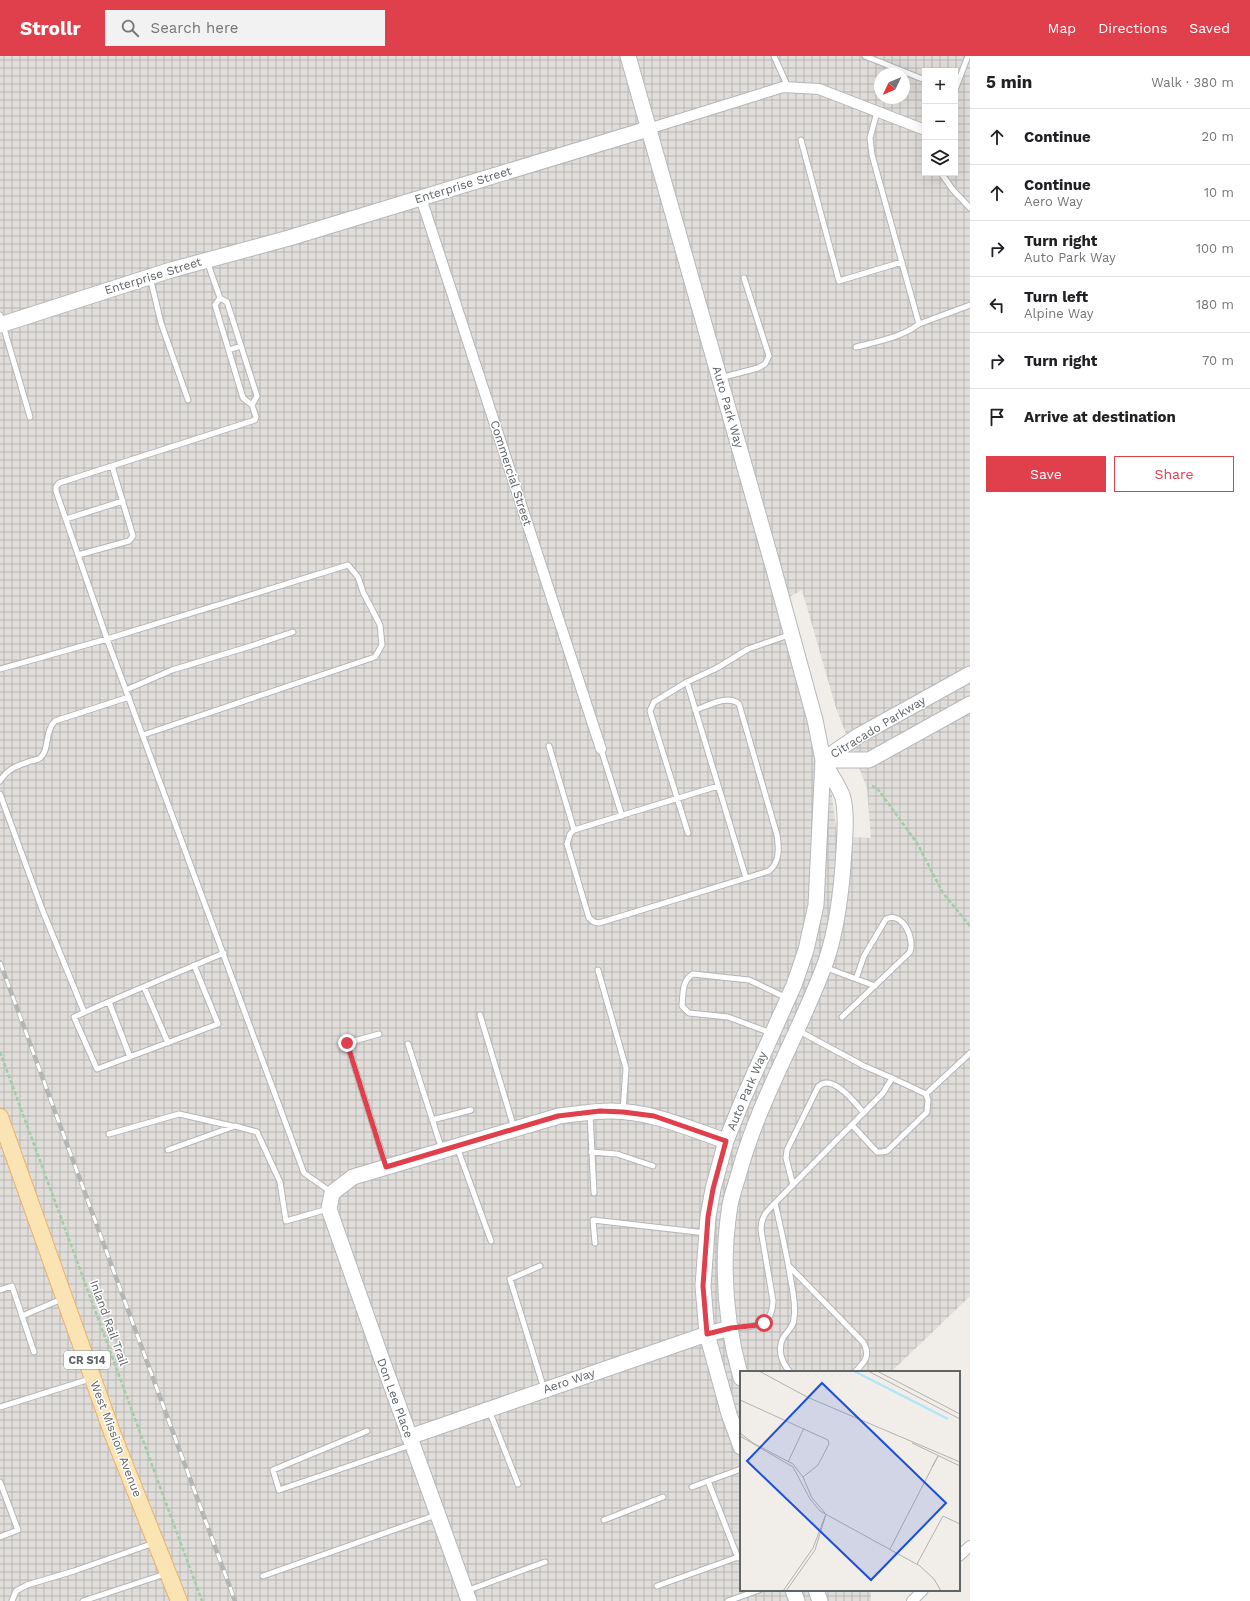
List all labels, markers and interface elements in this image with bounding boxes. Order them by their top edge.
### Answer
search box [105,10,385,46]
text: Strollr [20,17,81,40]
icon: search [119,17,141,39]
text: Search here [151,19,239,37]
text: Map [1048,20,1076,36]
text: Directions [1098,20,1167,36]
text: Saved [1189,20,1230,36]
north arrow [874,68,910,104]
map controls [922,68,958,176]
button: + [922,68,958,104]
text: 5 min [986,72,1032,92]
text: Walk · 380 m [1151,75,1234,90]
button: − [922,104,958,140]
icon: ahead [986,126,1008,148]
text: Continue [1024,128,1091,146]
text: 20 m [1202,129,1234,144]
button: layers [922,140,958,176]
street label: Enterprise Street [413,164,513,206]
text: Continue [1024,176,1091,194]
icon: ahead [986,182,1008,204]
text: 10 m [1204,185,1234,200]
text: Aero Way [1024,194,1083,209]
text: Turn right [1024,232,1097,250]
icon: right [986,238,1008,260]
text: 100 m [1196,241,1234,256]
text: Auto Park Way [1024,250,1116,265]
street label: Enterprise Street [103,255,203,297]
text: Turn left [1024,288,1088,306]
icon: left [986,294,1008,316]
text: 180 m [1196,297,1234,312]
text: Alpine Way [1024,306,1094,321]
icon: right [986,350,1008,372]
text: Turn right [1024,352,1097,370]
text: 70 m [1202,353,1234,368]
street label: Auto Park Way [710,364,747,450]
icon: arrive [986,406,1008,428]
text: Arrive at destination [1024,408,1176,426]
street label: Commercial Street [487,418,535,528]
button: Save [986,456,1106,492]
button: Share [1114,456,1234,492]
street label: Citracado Parkway [828,693,929,761]
route end [338,1034,356,1052]
street label: Auto Park Way [724,1049,770,1133]
street label: Inland Rail Trail [87,1278,131,1368]
route start [755,1314,773,1332]
road number: CR S14 [64,1351,110,1369]
street label: Don Lee Place [374,1356,416,1440]
street label: Aero Way [541,1365,598,1396]
inset map [740,1371,960,1591]
street label: West Mission Avenue [87,1379,145,1499]

